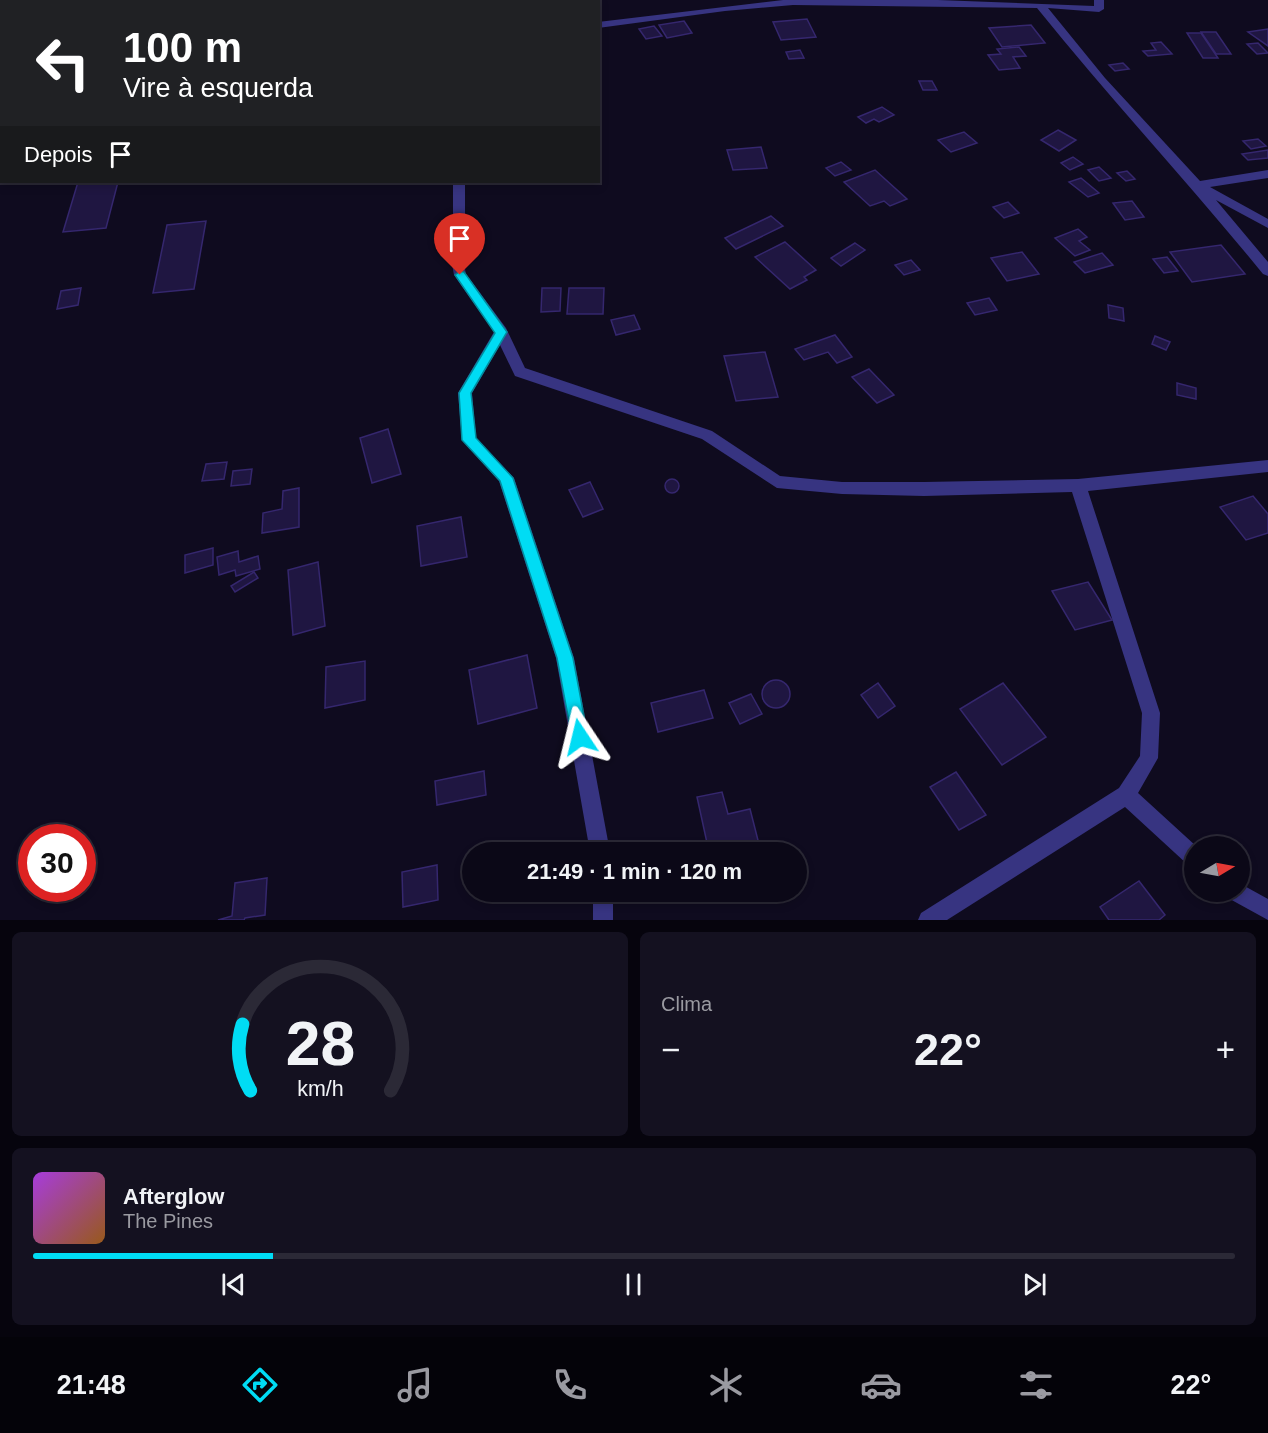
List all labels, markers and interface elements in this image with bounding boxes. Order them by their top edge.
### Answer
icon: left [24,24,102,102]
text: 100 m [123,24,242,71]
text: Vire à esquerda [123,73,313,103]
icon: arrive [104,138,137,171]
text: Depois [24,142,92,167]
pin [434,213,485,275]
icon: arrive [443,222,476,255]
position arrow [548,705,612,769]
speed limit sign: 30 [18,824,96,902]
north arrow [1184,836,1250,902]
map controls [1184,836,1250,902]
text: 21:49 · 1 min · 120 m [527,859,742,884]
text: Clima [661,993,712,1015]
text: 28 [285,1009,355,1078]
text: 22° [914,1024,982,1075]
text: − [661,1031,680,1068]
text: + [1216,1031,1235,1068]
text: km/h [297,1077,343,1101]
text: Afterglow [123,1184,224,1209]
text: The Pines [123,1210,213,1232]
icon: previous [217,1268,250,1301]
icon: pause [617,1268,650,1301]
icon: next [1018,1268,1051,1301]
icon: directions [239,1364,281,1406]
icon: music [394,1364,436,1406]
icon: phone [549,1364,591,1406]
icon: climate [705,1364,747,1406]
icon: car [860,1364,902,1406]
icon: filters [1015,1364,1057,1406]
text: 21:48 [57,1370,126,1400]
text: 22° [1170,1370,1211,1400]

